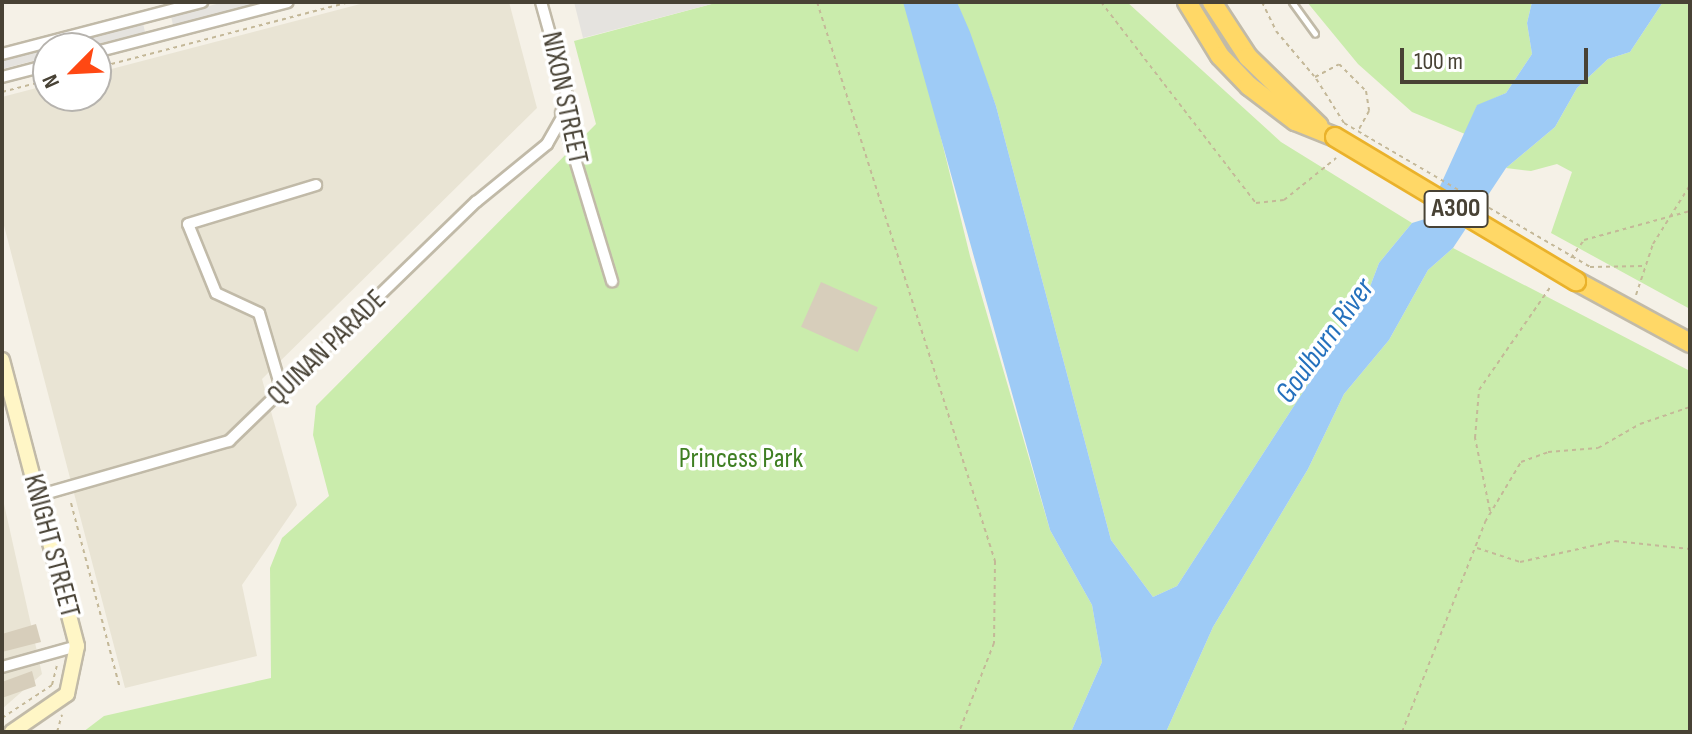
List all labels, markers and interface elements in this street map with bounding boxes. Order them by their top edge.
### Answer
street label: NIXON STREET [534,29,594,167]
north arrow [32,32,112,112]
scale bar [1404,32,1592,82]
text: 100 m [1414,47,1463,76]
text: N [37,70,66,92]
road number: A300 [1422,187,1490,231]
water label: Goulburn River [1268,272,1382,410]
street label: QUINAN PARADE [261,283,393,413]
park label: Princess Park [679,442,803,476]
street label: KNIGHT STREET [16,471,86,621]

